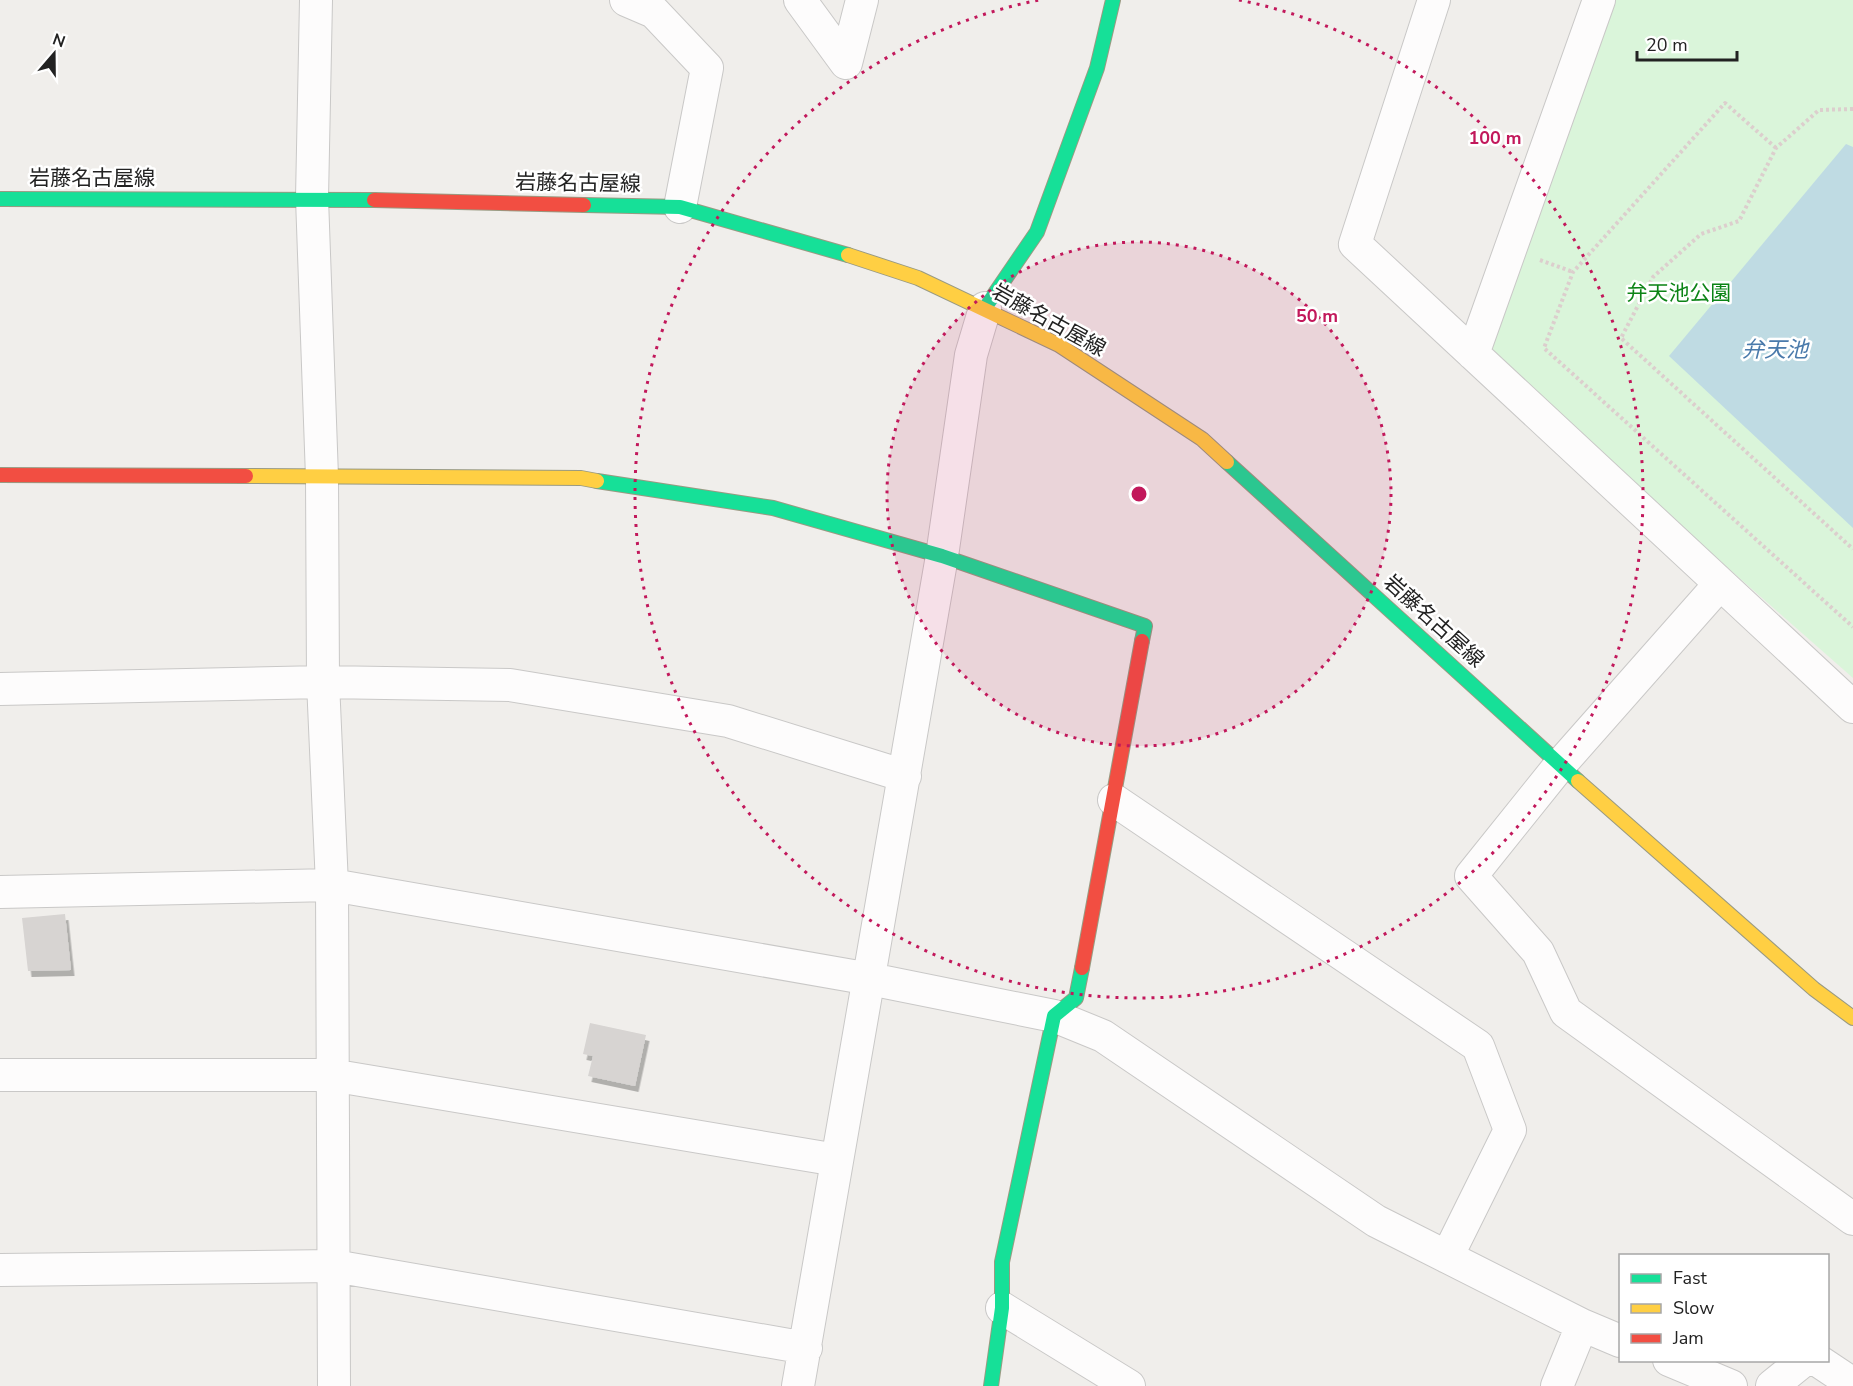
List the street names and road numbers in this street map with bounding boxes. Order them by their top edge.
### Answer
street label: 岩藤名古屋線 [29,164,155,192]
street label: 岩藤名古屋線 [515,168,641,198]
street label: 岩藤名古屋線 [987,277,1111,363]
street label: 岩藤名古屋線 [1378,568,1490,674]

